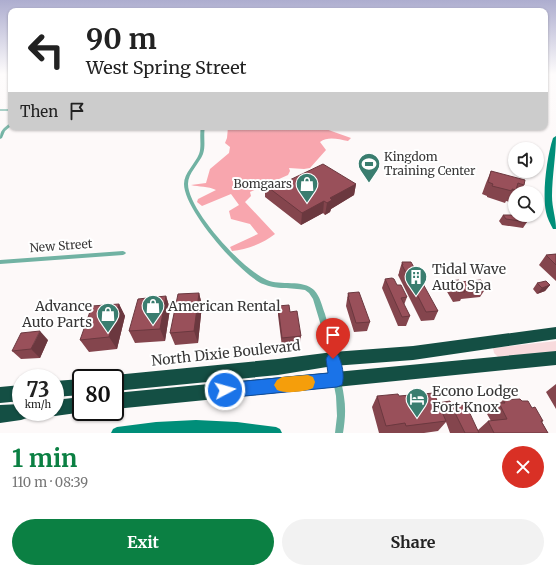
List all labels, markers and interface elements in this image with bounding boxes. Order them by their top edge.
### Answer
text: 90 m [86,21,157,57]
icon: left [20,24,72,76]
text: West Spring Street [86,56,247,79]
icon: arrive [66,100,88,122]
text: Then [20,102,58,121]
map controls [508,142,544,222]
button: sound [508,142,544,178]
place label: Kingdom Training Center [384,149,476,178]
sports icon: Kingdom Training Center [356,151,382,184]
shop icon: Bomgaars [294,171,320,204]
place label: Bomgaars [234,176,292,191]
button: search [508,186,544,222]
street label: New Street [29,236,93,255]
place label: Tidal Wave Auto Spa [431,260,506,294]
building icon: Tidal Wave Auto Spa [403,264,429,297]
shop icon: American Rental [140,293,166,326]
place label: Advance Auto Parts [21,297,92,331]
place label: American Rental [167,297,281,315]
shop icon: Advance Auto Parts [95,301,121,334]
pin [316,318,350,359]
icon: arrive [322,324,344,346]
street label: North Dixie Boulevard [151,336,302,370]
speed limit sign: 80 [72,369,124,421]
position arrow [204,369,246,411]
text: 73 [26,377,50,402]
place label: Econo Lodge Fort Knox [432,382,518,416]
hotel icon: Econo Lodge Fort Knox [404,386,430,419]
text: km/h [25,398,51,411]
text: 1 min [12,443,77,474]
button: close [502,446,544,488]
text: 110 m · 08:39 [12,474,88,491]
button: Exit [12,519,274,565]
button: Share [282,519,544,565]

